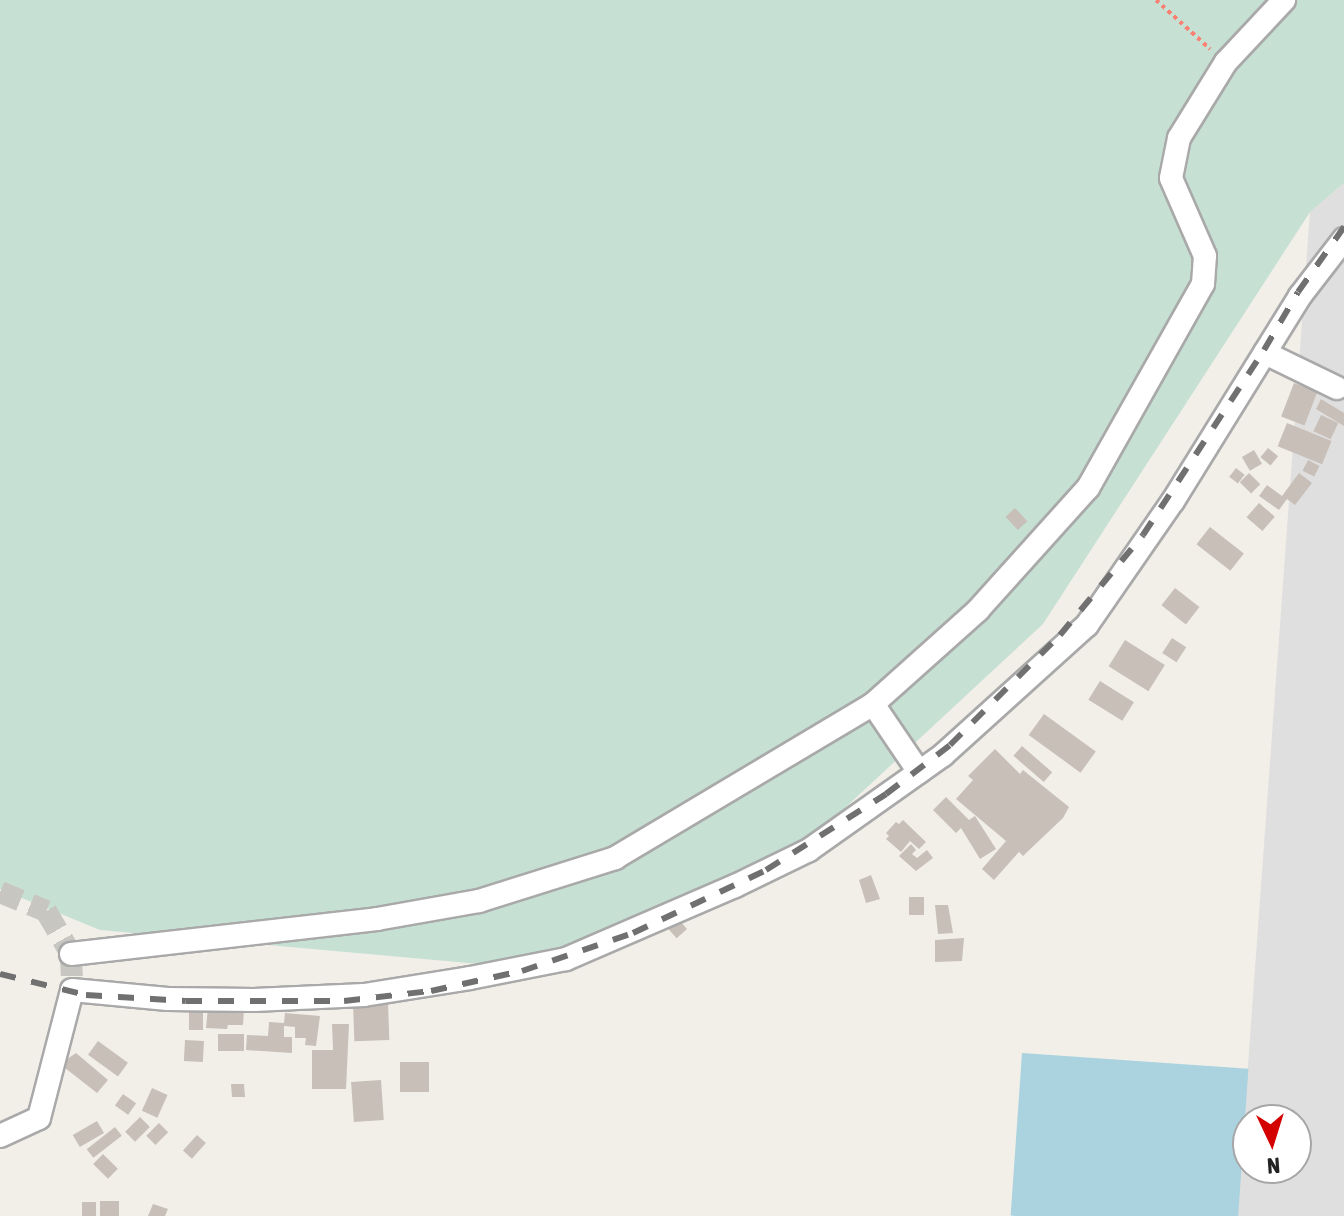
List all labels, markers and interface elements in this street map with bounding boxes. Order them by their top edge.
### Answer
north arrow [1232,1104,1312,1184]
text: N [1266,1153,1281,1179]

